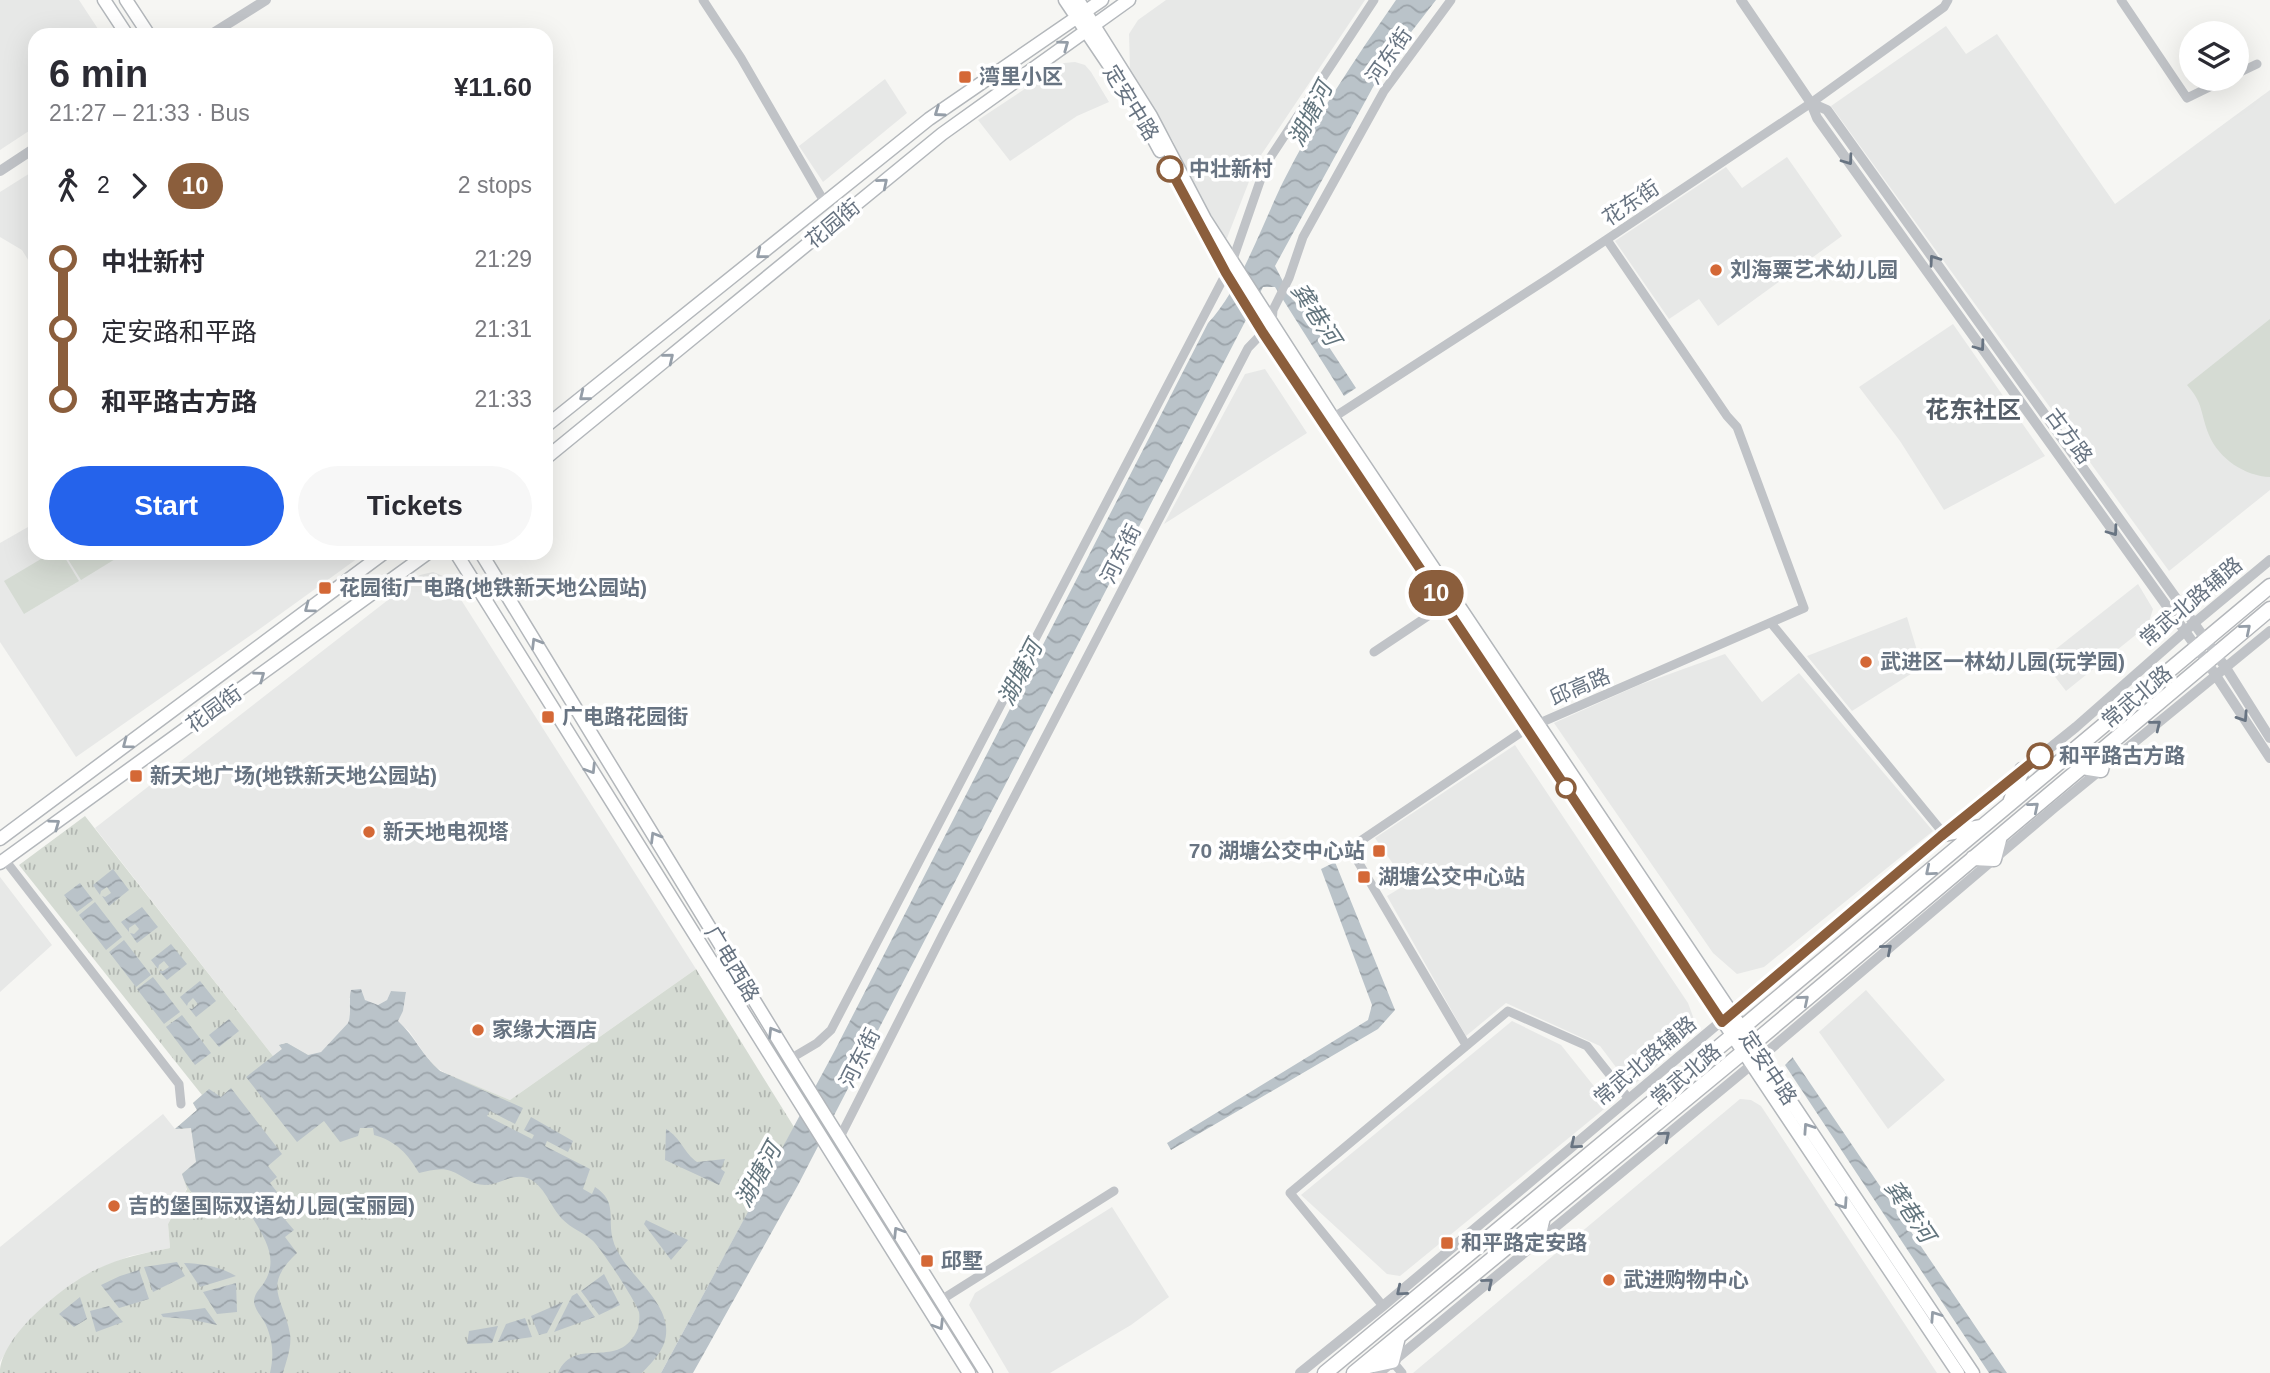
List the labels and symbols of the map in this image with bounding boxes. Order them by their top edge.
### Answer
street label: 河东街 [1361,23,1416,88]
one-way arrow [1056,41,1069,53]
street label: 定安中路 [1099,61,1163,144]
place label: 湾里小区 [979,65,1063,88]
marker: 湾里小区 [957,69,973,85]
water label: 湖塘河 [1283,74,1339,151]
one-way arrow [934,104,947,116]
one-way arrow [1840,152,1852,165]
marker: 中壮新村 [1157,156,1183,182]
place label: 中壮新村 [1189,157,1273,180]
street label: 花东街 [1598,175,1663,230]
one-way arrow [874,179,887,191]
street label: 花园街 [801,195,864,253]
one-way arrow [757,246,769,259]
one-way arrow [1930,255,1942,268]
place label: 刘海粟艺术幼儿园 [1730,258,1898,281]
marker: 刘海粟艺术幼儿园 [1708,262,1724,278]
water label: 龚巷河 [1286,278,1348,353]
one-way arrow [1972,338,1984,350]
one-way arrow [661,354,674,366]
one-way arrow [579,388,591,401]
district label: 花东社区 [1925,396,2021,423]
street label: 古方路 [2042,403,2097,468]
street label: 河东街 [1096,520,1145,587]
one-way arrow [2104,523,2117,536]
street label: 常武北路辅路 [2135,552,2246,651]
line badge: 10 [1404,570,1468,616]
place label: 花园街广电路(地铁新天地公园站) [339,576,647,599]
marker: 花园街广电路(地铁新天地公园站) [317,580,333,596]
one-way arrow [304,600,317,613]
one-way arrow [2238,625,2251,637]
water label: 湖塘河 [993,633,1049,710]
one-way arrow [532,638,545,651]
place label: 武进区一林幼儿园(玩学园) [1880,650,2125,673]
marker: 武进区一林幼儿园(玩学园) [1858,654,1874,670]
street label: 常武北路 [2097,661,2176,732]
street label: 邱高路 [1546,664,1613,709]
one-way arrow [252,672,265,684]
street label: 花园街 [181,681,246,736]
place label: 广电路花园街 [562,705,688,728]
marker: 广电路花园街 [540,709,556,725]
one-way arrow [2235,709,2247,722]
one-way arrow [2148,721,2160,734]
one-way arrow [122,736,135,748]
marker: 和平路古方路 [2027,743,2053,769]
place label: 和平路古方路 [2059,744,2185,767]
one-way arrow [582,761,595,774]
place label: 新天地广场(地铁新天地公园站) [150,764,437,787]
marker: 新天地广场(地铁新天地公园站) [128,768,144,784]
unlabelled marker [1556,778,1576,798]
one-way arrow [2026,803,2039,815]
one-way arrow [47,819,60,832]
place label: 新天地电视塔 [383,820,509,843]
marker: 新天地电视塔 [361,824,377,840]
one-way arrow [650,832,663,845]
place label: 70 湖塘公交中心站 [1189,839,1365,862]
marker: 70 湖塘公交中心站 [1371,843,1387,859]
one-way arrow [1925,863,1938,875]
place label: 湖塘公交中心站 [1378,865,1525,888]
marker: 湖塘公交中心站 [1356,869,1372,885]
street label: 广电西路 [701,922,764,1006]
one-way arrow [1878,945,1891,957]
one-way arrow [1797,996,1809,1009]
street label: 常武北路辅路 [1589,1011,1701,1111]
place label: 家缘大酒店 [492,1018,597,1041]
marker: 家缘大酒店 [470,1022,486,1038]
street label: 河东街 [835,1024,884,1091]
one-way arrow [768,1026,781,1039]
street label: 定安中路 [1735,1026,1801,1109]
street label: 常武北路 [1646,1038,1726,1112]
one-way arrow [1803,1123,1816,1136]
one-way arrow [1657,1132,1670,1144]
water label: 湖塘河 [730,1135,788,1211]
one-way arrow [1570,1136,1583,1148]
water label: 龚巷河 [1880,1175,1942,1250]
place label: 吉的堡国际双语幼儿园(宝丽园) [128,1194,415,1217]
one-way arrow [1835,1196,1847,1209]
marker: 吉的堡国际双语幼儿园(宝丽园) [106,1198,122,1214]
one-way arrow [894,1227,907,1240]
place label: 和平路定安路 [1461,1231,1587,1254]
marker: 和平路定安路 [1439,1235,1455,1251]
place label: 邱墅 [941,1249,983,1272]
marker: 邱墅 [919,1253,935,1269]
place label: 武进购物中心 [1623,1268,1749,1291]
marker: 武进购物中心 [1601,1272,1617,1288]
one-way arrow [1480,1278,1492,1291]
one-way arrow [1396,1282,1409,1295]
one-way arrow [1930,1311,1943,1324]
one-way arrow [930,1317,943,1330]

